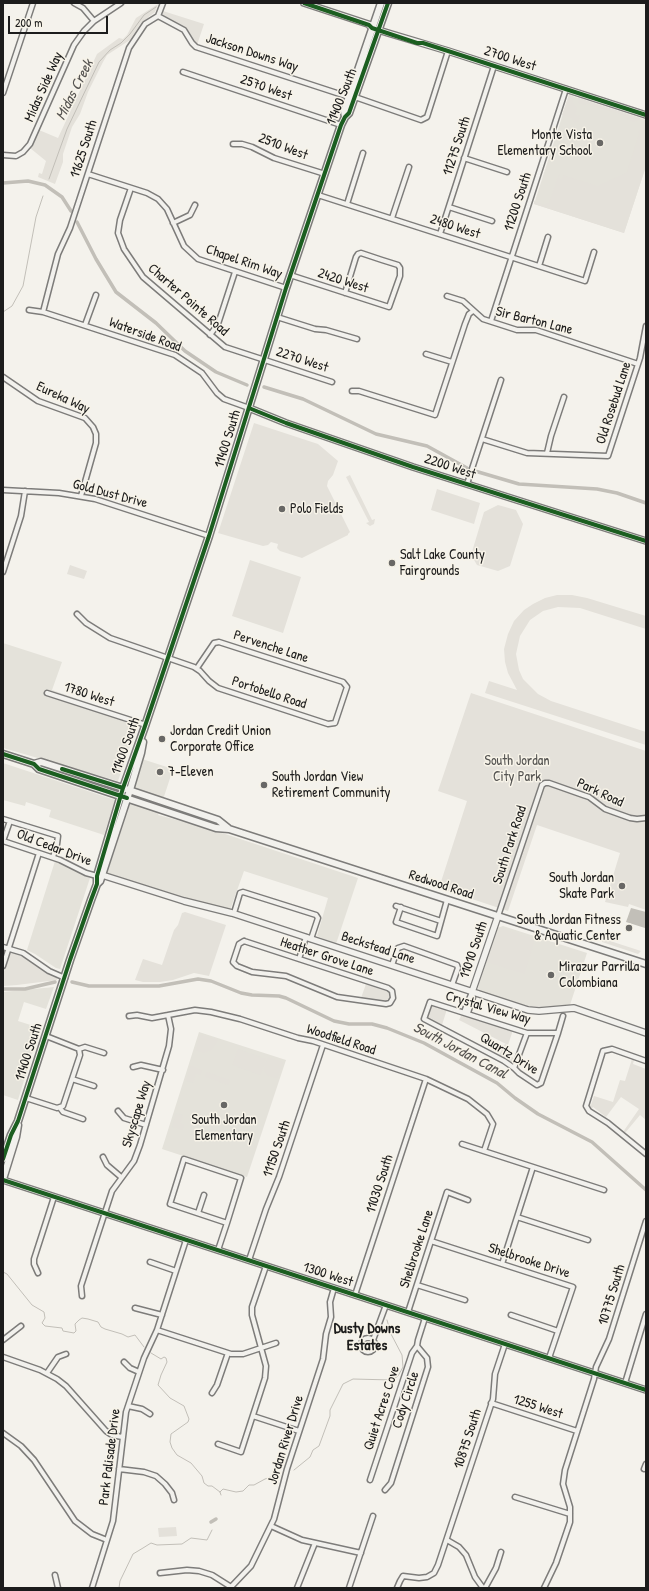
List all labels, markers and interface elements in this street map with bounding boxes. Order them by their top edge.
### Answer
scale bar [10,8,110,34]
text: 200 m [15,14,42,31]
street label: Jackson Downs Way [204,30,300,76]
street label: 2700 West [482,43,538,75]
street label: Midas Side Way [21,49,67,125]
water label: Midas Creek [52,57,98,123]
street label: 11400 South [323,66,361,128]
street label: 2570 West [238,71,294,105]
street label: 11275 South [440,114,474,178]
street label: 11625 South [67,118,101,180]
place label: Monte Vista Elementary School [498,127,592,160]
street label: 2510 West [256,130,310,164]
marker: Monte Vista Elementary School [595,138,605,148]
street label: 11200 South [501,170,535,234]
street label: 2480 West [428,211,482,243]
street label: Chapel Rim Way [204,241,284,283]
street label: Charter Pointe Road [144,260,232,340]
street label: 2420 West [316,265,370,297]
street label: Sir Barton Lane [494,303,574,339]
street label: Waterside Road [107,314,183,356]
street label: 2270 West [274,344,330,376]
street label: Old Rosebud Lane [593,360,635,446]
street label: Eureka Way [33,378,93,418]
street label: 11400 South [211,408,245,470]
street label: 2200 West [422,451,478,483]
street label: Gold Dust Drive [71,476,149,512]
place label: Polo Fields [290,501,343,517]
marker: Polo Fields [277,504,287,514]
place label: Salt Lake County Fairgrounds [400,547,485,580]
marker: Salt Lake County Fairgrounds [387,558,397,568]
street label: Pervenche Lane [231,627,311,667]
street label: Portobello Road [230,673,308,713]
street label: 1780 West [62,679,116,711]
street label: 11400 South [108,715,144,777]
place label: Jordan Credit Union Corporate Office [170,723,271,756]
marker: Jordan Credit Union Corporate Office [157,734,167,744]
park label: South Jordan City Park [484,753,550,786]
place label: 7-Eleven [168,764,214,780]
marker: 7-Eleven [155,767,165,777]
place label: South Jordan View Retirement Community [272,769,390,802]
street label: Park Road [574,775,626,811]
marker: South Jordan View Retirement Community [259,780,269,790]
street label: South Park Road [489,804,531,886]
street label: Old Cedar Drive [14,826,94,870]
street label: Redwood Road [407,867,475,903]
place label: South Jordan Skate Park [549,870,614,902]
marker: South Jordan Skate Park [617,881,627,891]
place label: South Jordan Fitness & Aquatic Center [517,912,621,944]
street label: 11010 South [456,919,492,981]
marker: South Jordan Fitness & Aquatic Center [624,923,634,933]
street label: Beckstead Lane [339,928,417,968]
street label: Heather Grove Lane [278,934,376,980]
place label: Mirazur Parrilla Colombiana [559,959,639,992]
marker: Mirazur Parrilla Colombiana [546,970,556,980]
street label: Crystal View Way [443,988,533,1028]
water label: South Jordan Canal [410,1019,510,1083]
street label: 11400 South [12,1021,46,1083]
street label: Woodfield Road [304,1021,378,1059]
street label: Quartz Drive [477,1029,541,1079]
street label: Skyscape Way [119,1078,155,1150]
marker: South Jordan Elementary [219,1100,229,1110]
place label: South Jordan Elementary [191,1112,257,1144]
street label: 11150 South [259,1118,295,1180]
street label: 11030 South [363,1153,397,1215]
street label: Shelbrooke Lane [396,1208,438,1290]
street label: Shelbrooke Drive [486,1240,572,1282]
street label: 1300 West [301,1259,355,1291]
street label: 10775 South [595,1263,629,1327]
district label: Dusty Downs Estates [334,1320,400,1355]
street label: Quiet Acres Cove [360,1364,404,1452]
street label: Cody Circle [389,1369,423,1431]
street label: 1255 West [511,1391,565,1423]
street label: Jordan River Drive [264,1393,308,1487]
street label: 10875 South [450,1407,486,1471]
street label: Park Palisade Drive [96,1408,124,1506]

